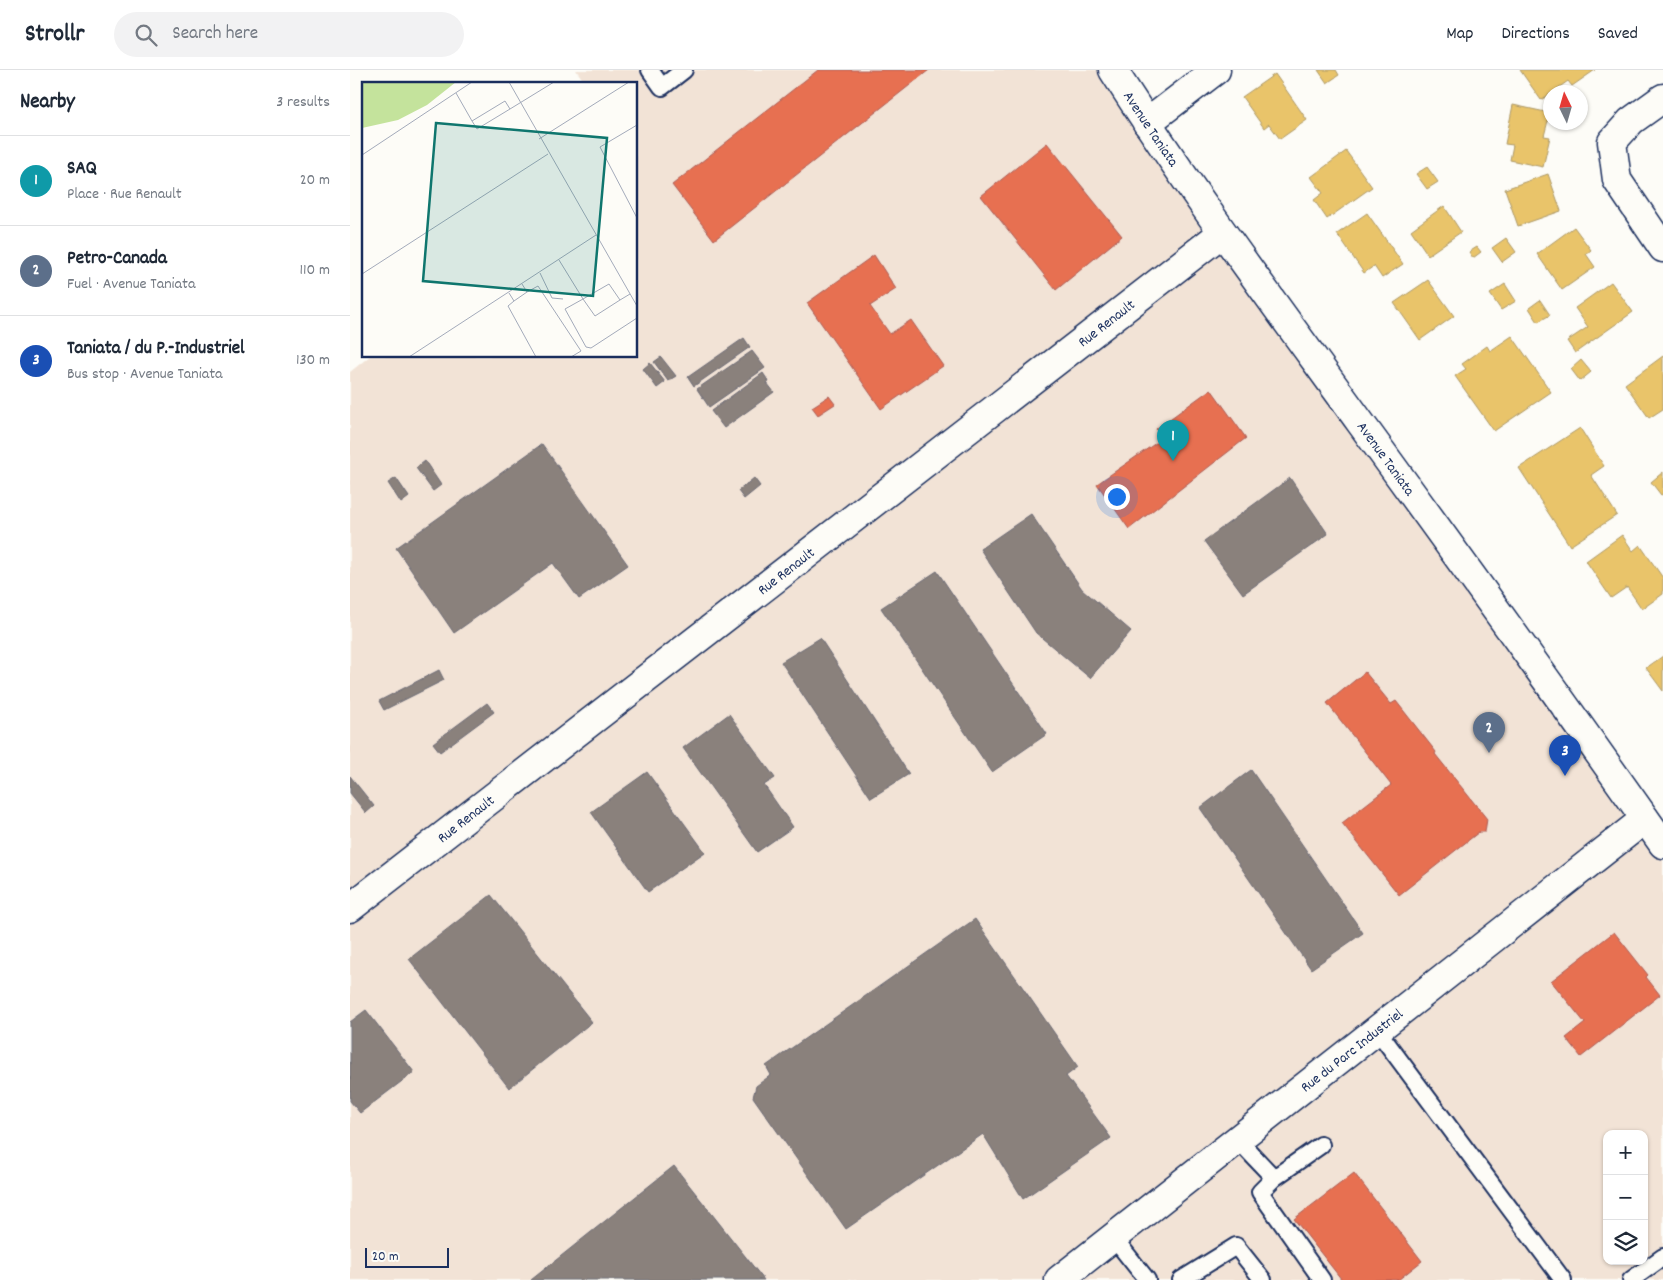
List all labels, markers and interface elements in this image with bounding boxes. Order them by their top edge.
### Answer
search box [114,12,464,57]
text: Strollr [25,18,84,52]
icon: search [132,21,160,49]
text: Search here [172,21,258,48]
text: Map [1446,22,1473,47]
text: Directions [1501,22,1570,47]
text: Saved [1598,22,1638,47]
inset map [362,82,638,358]
north arrow [1543,85,1588,130]
street label: Avenue Taniata [1116,87,1184,173]
text: Nearby [20,88,75,118]
text: 3 results [276,91,330,114]
text: SAQ [67,156,97,183]
text: 1 [34,169,38,192]
text: 20 m [300,169,330,192]
text: Place · Rue Renault [67,183,182,206]
text: Petro-Canada [67,246,167,273]
text: 2 [33,259,40,282]
text: 110 m [300,259,330,282]
text: Fuel · Avenue Taniata [67,273,195,296]
street label: Rue Renault [1074,295,1141,354]
text: Taniata / du P.-Industriel [67,336,245,363]
text: 3 [32,349,40,372]
text: 130 m [296,349,330,372]
text: Bus stop · Avenue Taniata [67,363,223,386]
street label: Avenue Taniata [1350,418,1420,502]
pin: 1 [1157,420,1189,461]
your location [1104,484,1130,510]
street label: Rue Renault [754,543,821,602]
pin: 2 [1473,712,1505,753]
pin: 3 [1549,735,1581,776]
street label: Rue Renault [433,791,500,850]
street label: Rue du Parc Industriel [1297,1004,1409,1099]
map controls [1603,1130,1648,1265]
button: + [1603,1130,1648,1175]
button: − [1603,1175,1648,1220]
button: layers [1603,1220,1648,1265]
scale bar [365,1245,449,1268]
text: 20 m [372,1247,399,1267]

